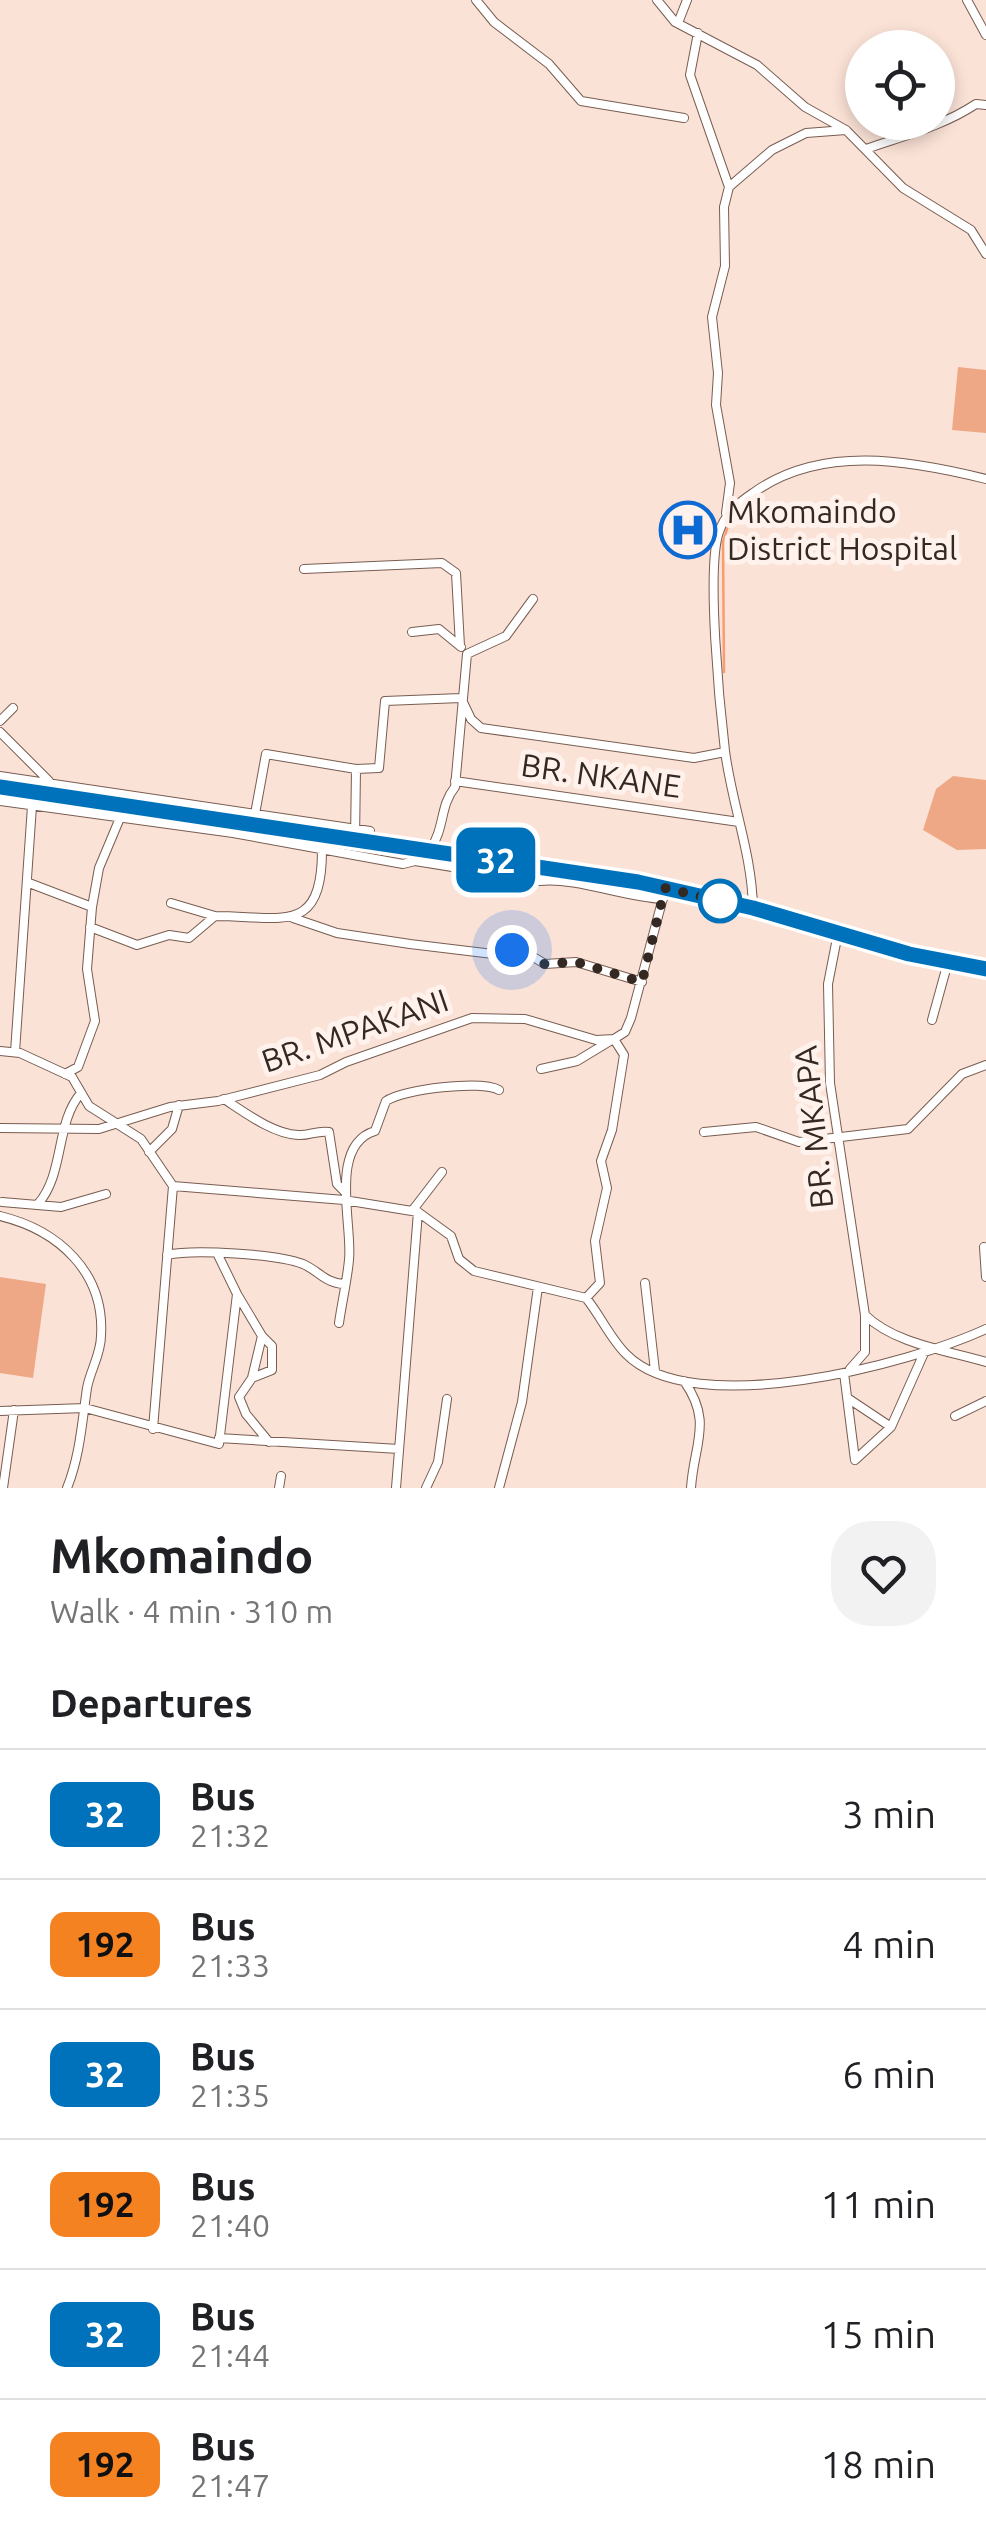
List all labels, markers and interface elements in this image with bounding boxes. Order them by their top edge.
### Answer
map controls [845,30,955,140]
button: locate [845,30,955,140]
place label: Mkomaindo District Hospital [727,493,957,566]
hospital icon: Mkomaindo District Hospital [658,500,718,560]
street label: BR. NKANE [519,746,683,804]
line badge: 32 [451,828,541,892]
text: 32 [476,840,516,880]
unlabelled marker [699,880,741,922]
your location [487,925,537,975]
street label: BR. MPAKANI [257,981,453,1079]
street label: BR. MKAPA [787,1044,839,1210]
button: heart [831,1521,936,1626]
text: Mkomaindo [50,1528,314,1582]
text: Walk · 4 min · 310 m [50,1593,333,1629]
text: Departures [50,1682,252,1724]
text: Bus [190,1775,255,1817]
text: 3 min [842,1793,936,1835]
text: 32 [85,1794,125,1834]
text: 21:32 [190,1817,270,1853]
text: Bus [190,1905,255,1947]
text: 4 min [842,1923,936,1965]
text: 192 [75,1924,135,1964]
text: 21:33 [190,1947,270,1983]
text: Bus [190,2035,255,2077]
text: 6 min [842,2053,936,2095]
text: 32 [85,2054,125,2094]
text: 21:35 [190,2077,270,2113]
text: Bus [190,2165,255,2207]
text: 11 min [821,2183,936,2225]
text: 192 [75,2184,135,2224]
text: 21:40 [190,2207,270,2243]
text: Bus [190,2295,255,2337]
text: 15 min [821,2313,936,2355]
text: 32 [85,2314,125,2354]
text: 21:44 [190,2337,270,2373]
text: Bus [190,2425,255,2467]
text: 18 min [821,2443,936,2485]
text: 192 [75,2444,135,2484]
text: 21:47 [190,2467,270,2503]

